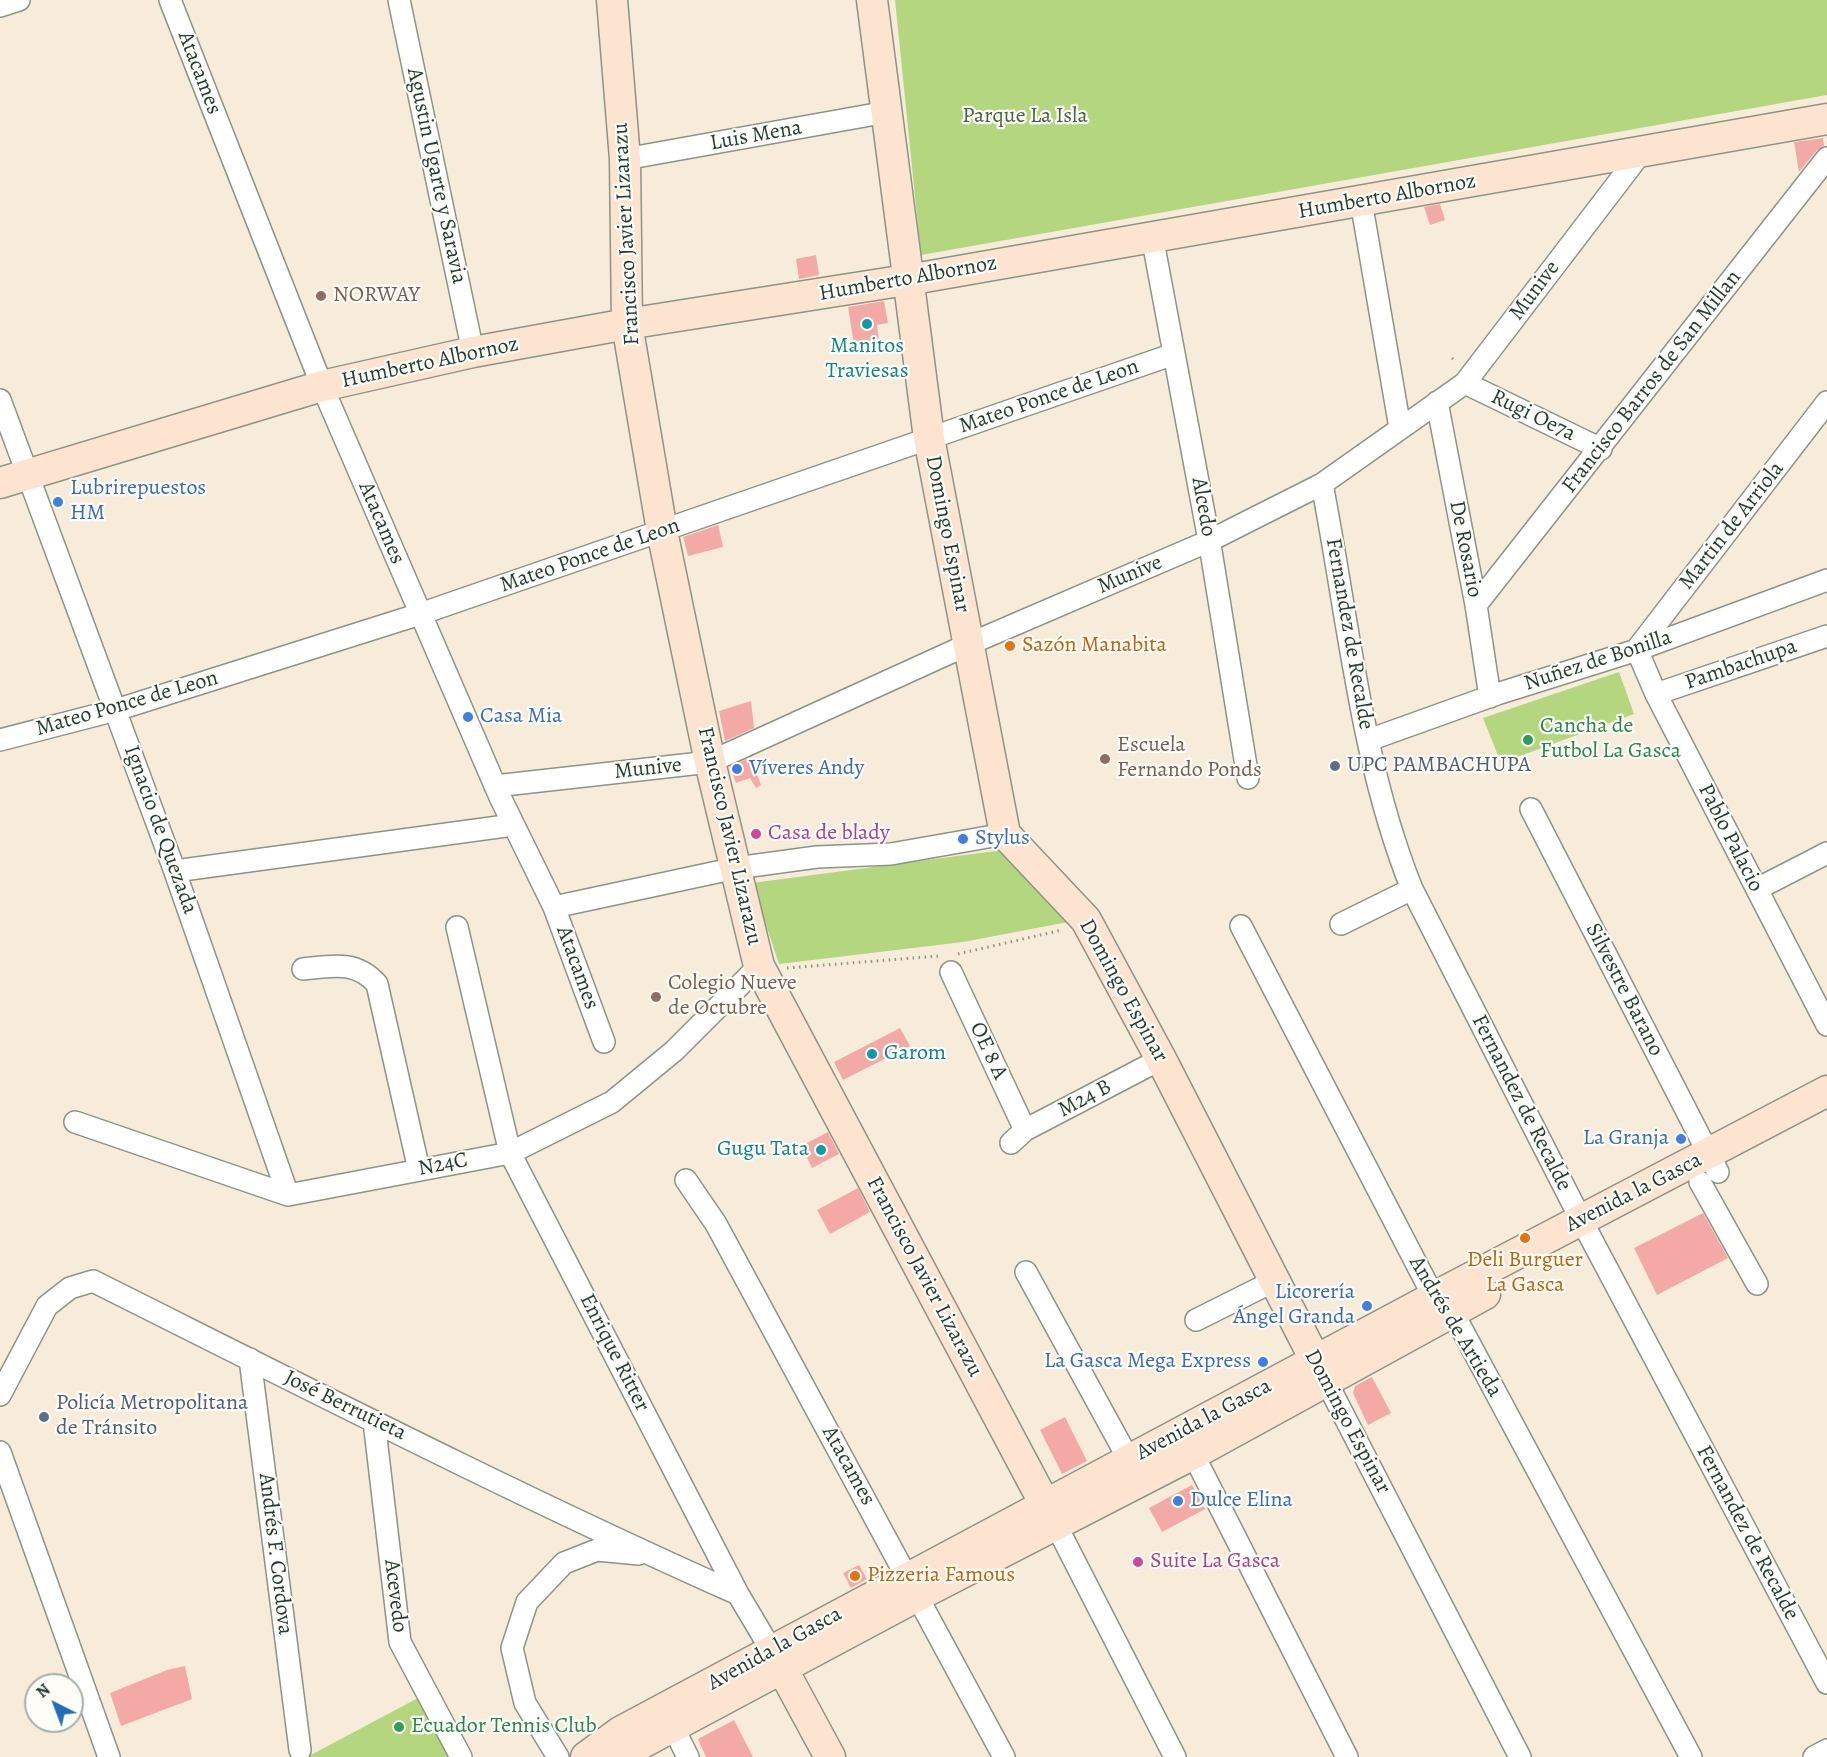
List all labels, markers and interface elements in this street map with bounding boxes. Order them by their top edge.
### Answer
street label: Atacames [171,28,227,118]
street label: Agustin Ugarte y Saravia [400,66,472,286]
park label: Parque La Isla [962,104,1088,130]
street label: Luis Mena [708,115,804,157]
street label: Francisco Javier Lizarazu [608,122,646,346]
street label: Humberto Albornoz [1296,168,1478,226]
street label: Humberto Albornoz [817,250,999,308]
street label: Munive [1504,256,1566,326]
street label: Francisco Barros de San Millan [1557,265,1747,499]
place label: NORWAY [333,283,420,309]
marker: NORWAY [314,289,328,303]
marker: Manitos Traviesas [860,317,874,331]
street label: Humberto Albornoz [339,331,521,395]
place label: Manitos Traviesas [825,334,909,386]
street label: Mateo Ponce de Leon [956,354,1142,440]
street label: Rugi Oe7a [1486,384,1580,448]
street label: Domingo Espinar [919,453,975,615]
street label: Martin de Arriola [1674,457,1790,595]
street label: Alcedo [1185,475,1221,539]
place label: Lubrirepuestos HM [70,476,206,528]
street label: Atacames [352,478,410,568]
marker: Lubrirepuestos HM [51,495,65,509]
street label: De Rosario [1443,498,1487,600]
street label: Mateo Ponce de Leon [497,513,683,599]
street label: Fernandez de Recalde [1319,536,1379,732]
street label: Munive [1094,550,1166,600]
street label: Nuñez de Bonilla [1521,625,1675,697]
place label: Sazón Manabita [1022,633,1167,659]
street label: Pambachupa [1682,634,1800,696]
marker: Sazón Manabita [1003,639,1017,653]
street label: Mateo Ponce de Leon [33,665,221,743]
place label: Casa Mia [480,704,562,730]
marker: Casa Mia [461,710,475,724]
place label: Cancha de Futbol La Gasca [1540,714,1681,766]
street label: Francisco Javier Lizarazu [691,724,767,948]
place label: Escuela Fernando Ponds [1117,733,1262,784]
marker: Cancha de Futbol La Gasca [1521,733,1535,747]
street label: Ignacio de Quezada [117,742,203,918]
street label: Munive [613,752,683,786]
marker: Escuela Fernando Ponds [1098,752,1112,766]
place label: UPC PAMBACHUPA [1347,753,1531,779]
place label: Víveres Andy [749,756,864,782]
marker: UPC PAMBACHUPA [1328,759,1342,773]
marker: Víveres Andy [730,762,744,776]
street label: Pablo Palacio [1691,780,1769,896]
place label: Casa de blady [768,821,890,847]
place label: Stylus [975,826,1030,852]
marker: Casa de blady [749,827,763,841]
marker: Stylus [956,832,970,846]
street label: Domingo Espinar [1073,915,1173,1067]
street label: Silvestre Barano [1579,919,1669,1061]
street label: Atacames [550,923,604,1013]
place label: Colegio Nueve de Octubre [668,971,797,1022]
marker: Colegio Nueve de Octubre [649,990,663,1004]
street label: Fernandez de Recalde [1465,1011,1577,1195]
street label: OE 8 A [963,1018,1013,1084]
place label: Garom [884,1041,946,1067]
marker: Garom [865,1047,879,1061]
street label: M24 B [1054,1074,1116,1124]
place label: La Granja [1583,1126,1669,1152]
marker: La Granja [1674,1132,1688,1146]
place label: Gugu Tata [717,1137,809,1163]
marker: Gugu Tata [814,1143,828,1157]
street label: N24C [416,1147,470,1183]
street label: Avenida la Gasca [1562,1147,1706,1239]
street label: Francisco Javier Lizarazu [860,1172,988,1382]
marker: Deli Burguer La Gasca [1518,1231,1532,1245]
place label: Deli Burguer La Gasca [1467,1248,1583,1300]
street label: Andrés de Artieda [1403,1252,1507,1402]
place label: Licorería Ángel Granda [1233,1280,1355,1332]
street label: Enrique Ritter [573,1290,655,1416]
marker: Licorería Ángel Granda [1360,1299,1374,1313]
street label: Domingo Espinar [1298,1345,1396,1499]
place label: La Gasca Mega Express [1044,1349,1251,1375]
marker: La Gasca Mega Express [1256,1355,1270,1369]
street label: José Berrutieta [280,1365,410,1447]
street label: Avenida la Gasca [1132,1373,1276,1467]
place label: Policía Metropolitana de Tránsito [56,1391,248,1442]
marker: Policía Metropolitana de Tránsito [37,1410,51,1424]
street label: Atacames [815,1422,881,1510]
street label: Fernandez de Recalde [1690,1441,1804,1625]
street label: Andrés F. Cordova [252,1472,298,1636]
place label: Dulce Elina [1190,1488,1293,1514]
marker: Dulce Elina [1171,1494,1185,1508]
place label: Suite La Gasca [1150,1549,1280,1575]
marker: Suite La Gasca [1131,1555,1145,1569]
street label: Acevedo [377,1558,413,1634]
place label: Pizzeria Famous [867,1563,1015,1589]
marker: Pizzeria Famous [848,1569,862,1583]
street label: Avenida la Gasca [703,1601,847,1697]
north arrow [24,1673,84,1733]
text: N [32,1679,55,1703]
place label: Ecuador Tennis Club [411,1714,597,1740]
marker: Ecuador Tennis Club [392,1720,406,1734]

